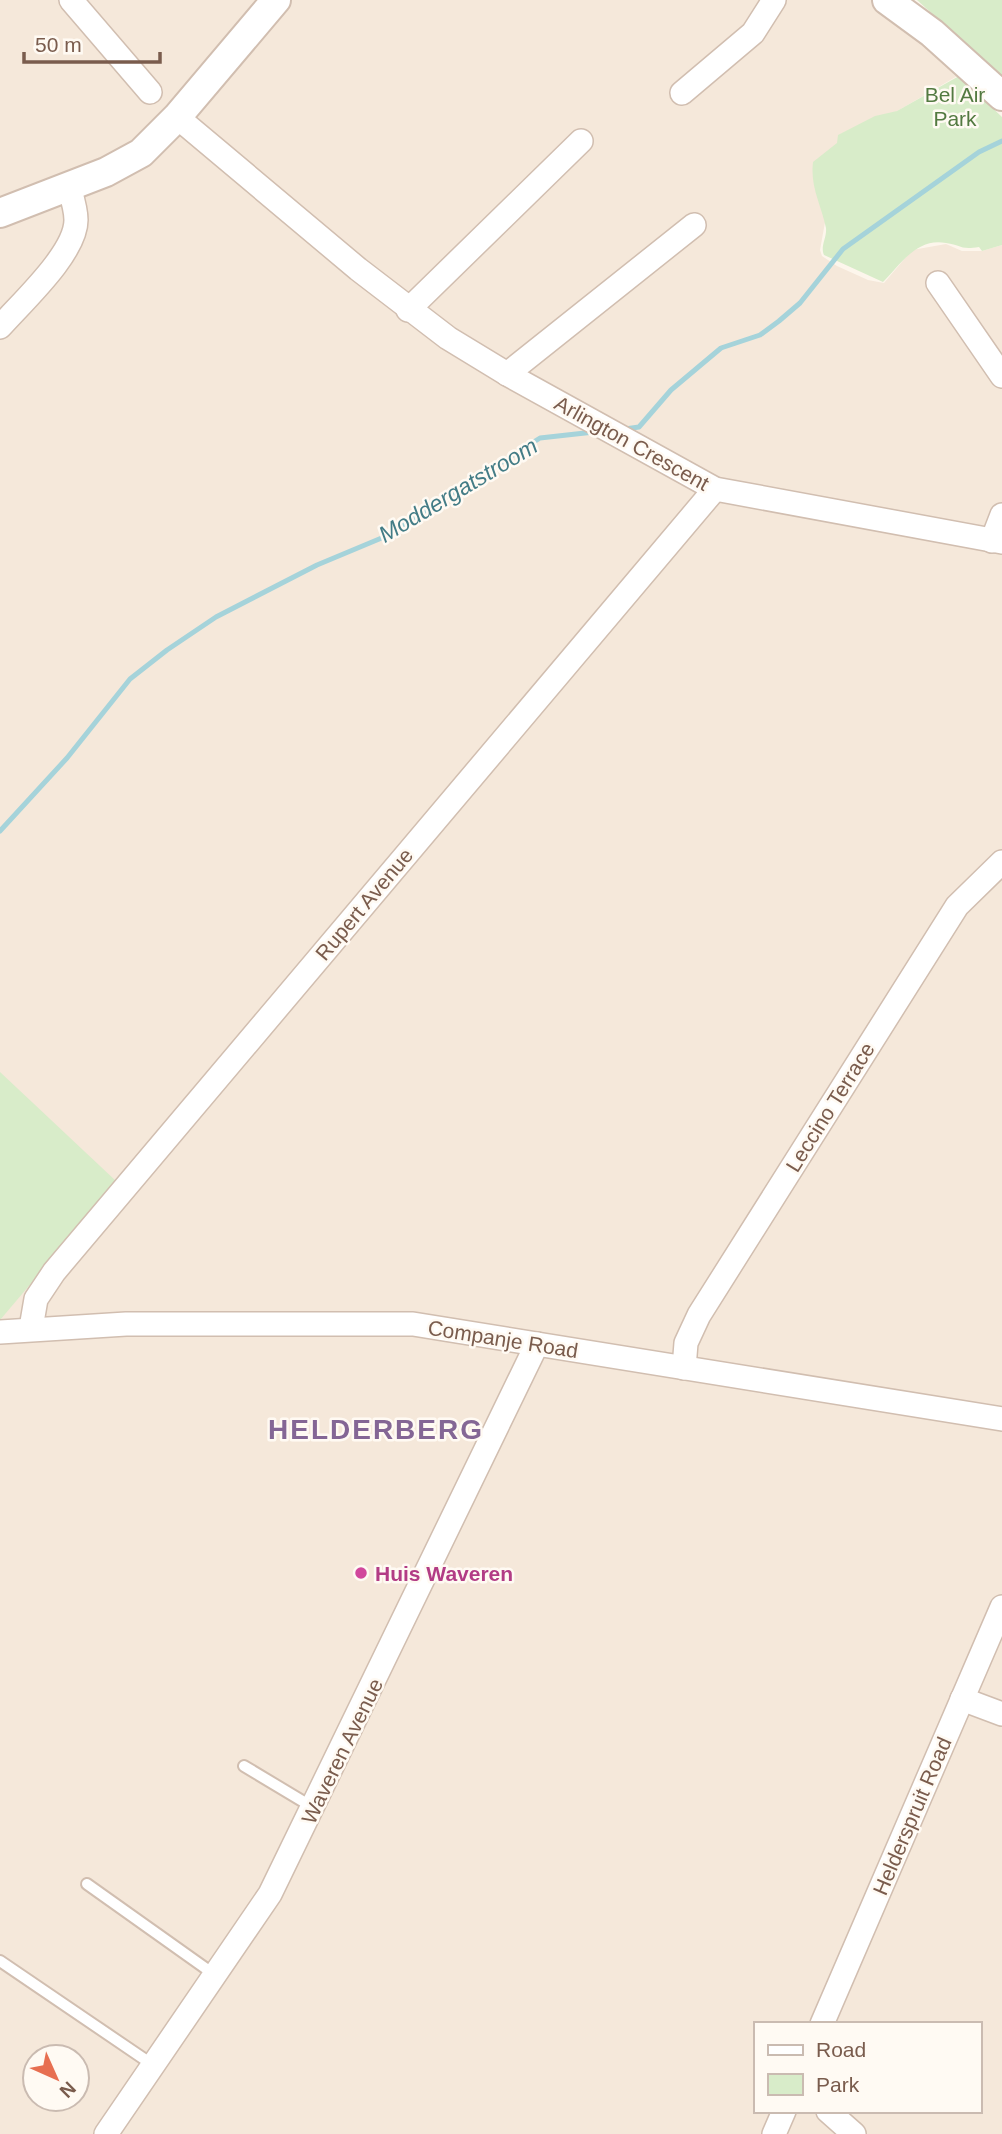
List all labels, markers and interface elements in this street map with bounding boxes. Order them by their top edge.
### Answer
scale bar [24,21,161,65]
text: 50 m [35,33,82,56]
park label: Bel Air Park [925,83,985,130]
street label: Arlington Crescent [551,391,713,495]
water label: Moddergatstroom [374,432,542,548]
street label: Rupert Avenue [311,844,417,964]
street label: Leccino Terrace [781,1038,879,1176]
street label: Companje Road [426,1316,580,1362]
district label: HELDERBERG [268,1414,484,1445]
place label: Huis Waveren [375,1562,513,1585]
marker: Huis Waveren [353,1565,369,1581]
street label: Waveren Avenue [297,1675,387,1827]
street label: Helderspruit Road [868,1734,956,1898]
legend [754,2022,981,2113]
text: Road [816,2038,866,2061]
north arrow [21,2043,91,2113]
text: Park [816,2073,860,2096]
text: N [55,2077,80,2102]

